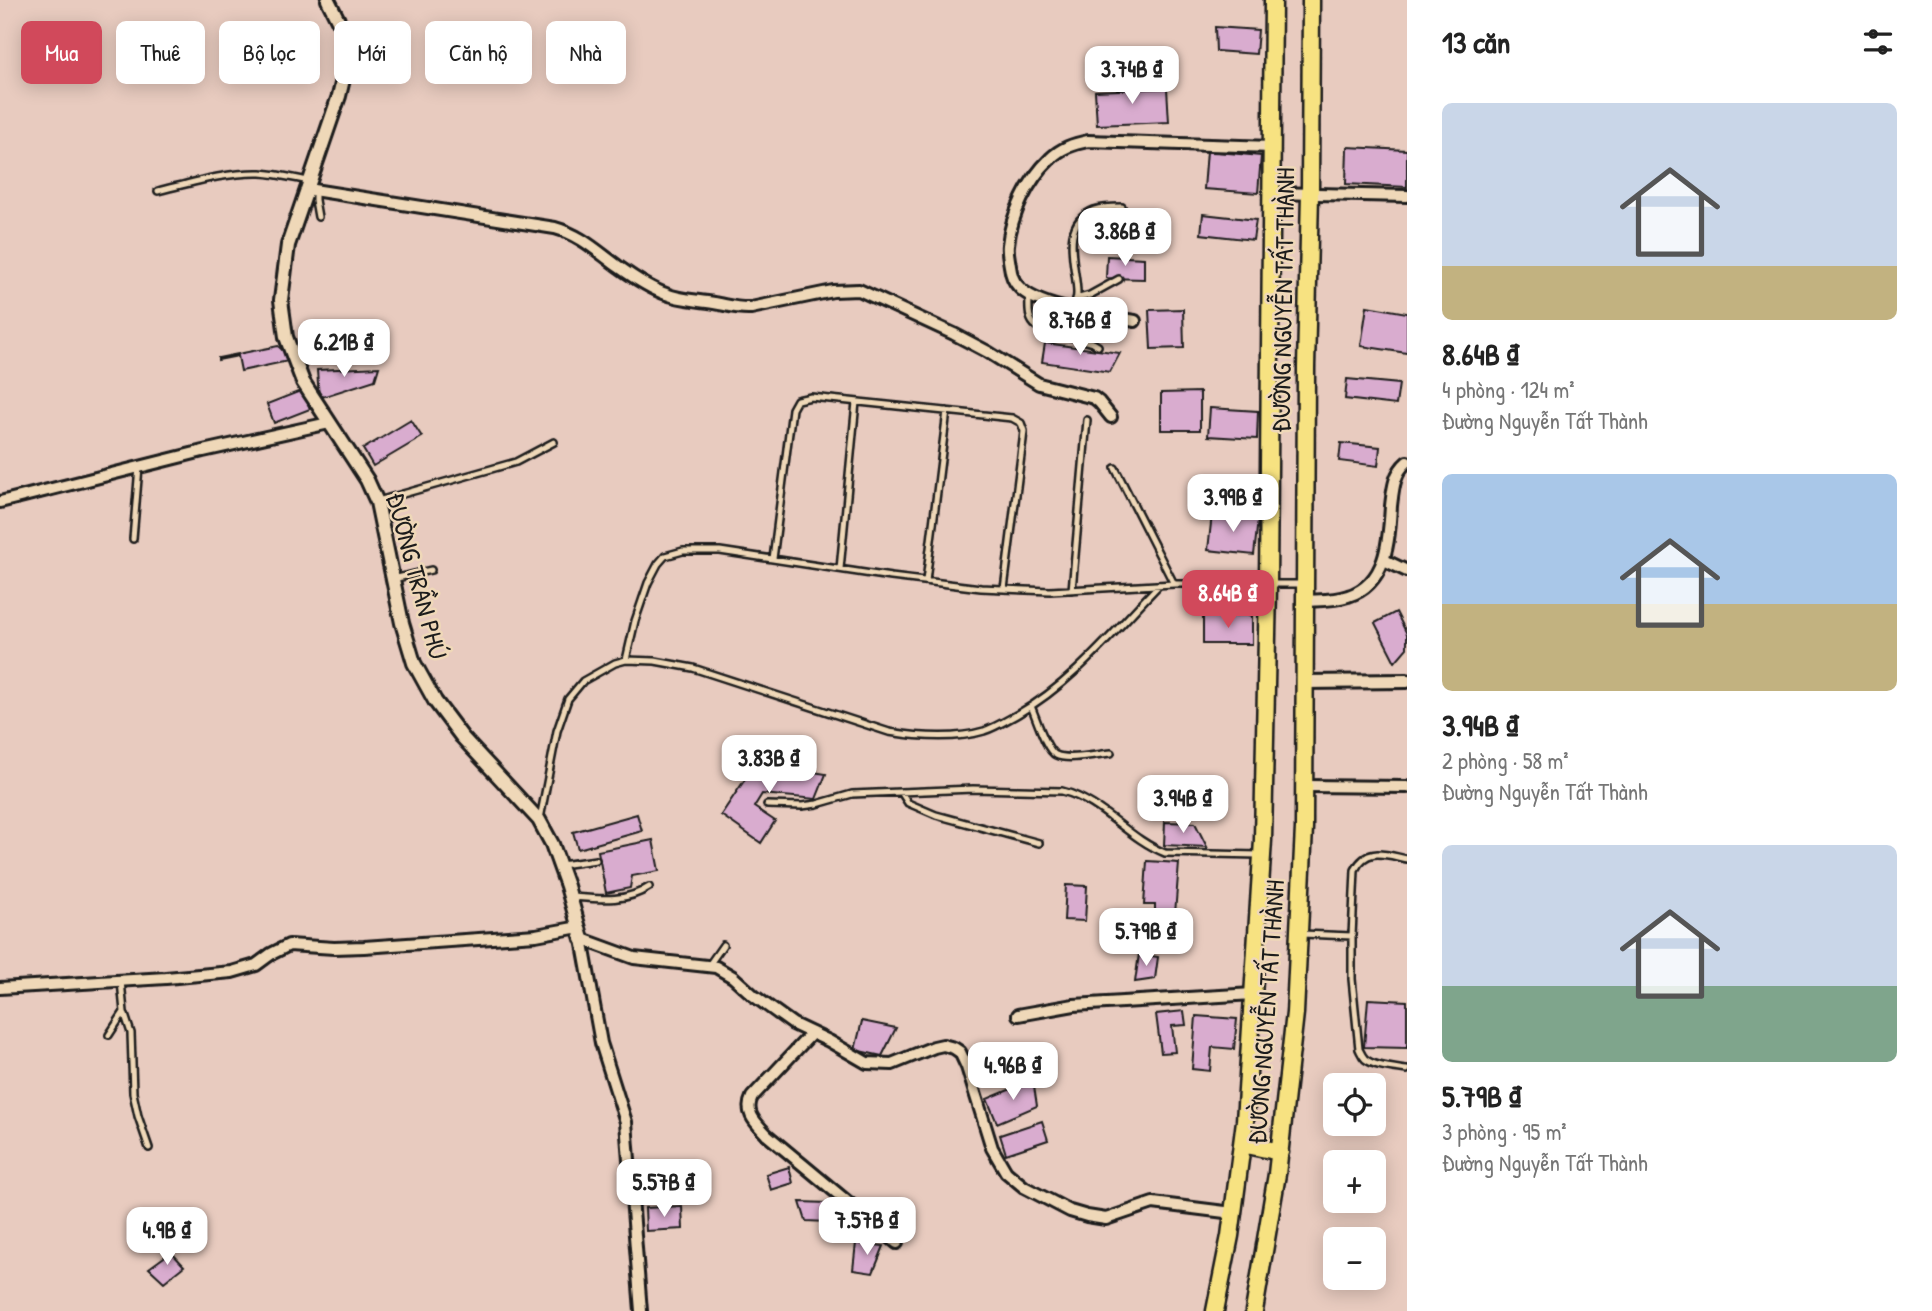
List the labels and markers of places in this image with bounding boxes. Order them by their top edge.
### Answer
pin: 3.74B ₫ [1067,46,1197,106]
pin: 3.86B ₫ [1060,208,1190,268]
pin: 8.76B ₫ [1015,298,1145,357]
pin: 6.21B ₫ [279,320,409,379]
pin: 3.99B ₫ [1168,475,1298,534]
pin: 8.64B ₫ [1163,570,1293,630]
pin: 3.83B ₫ [704,736,834,795]
pin: 3.94B ₫ [1118,776,1248,835]
pin: 5.79B ₫ [1081,908,1211,968]
pin: 4.96B ₫ [948,1042,1078,1102]
pin: 5.57B ₫ [599,1160,729,1219]
pin: 7.57B ₫ [802,1198,932,1257]
pin: 4.9B ₫ [110,1208,224,1267]

